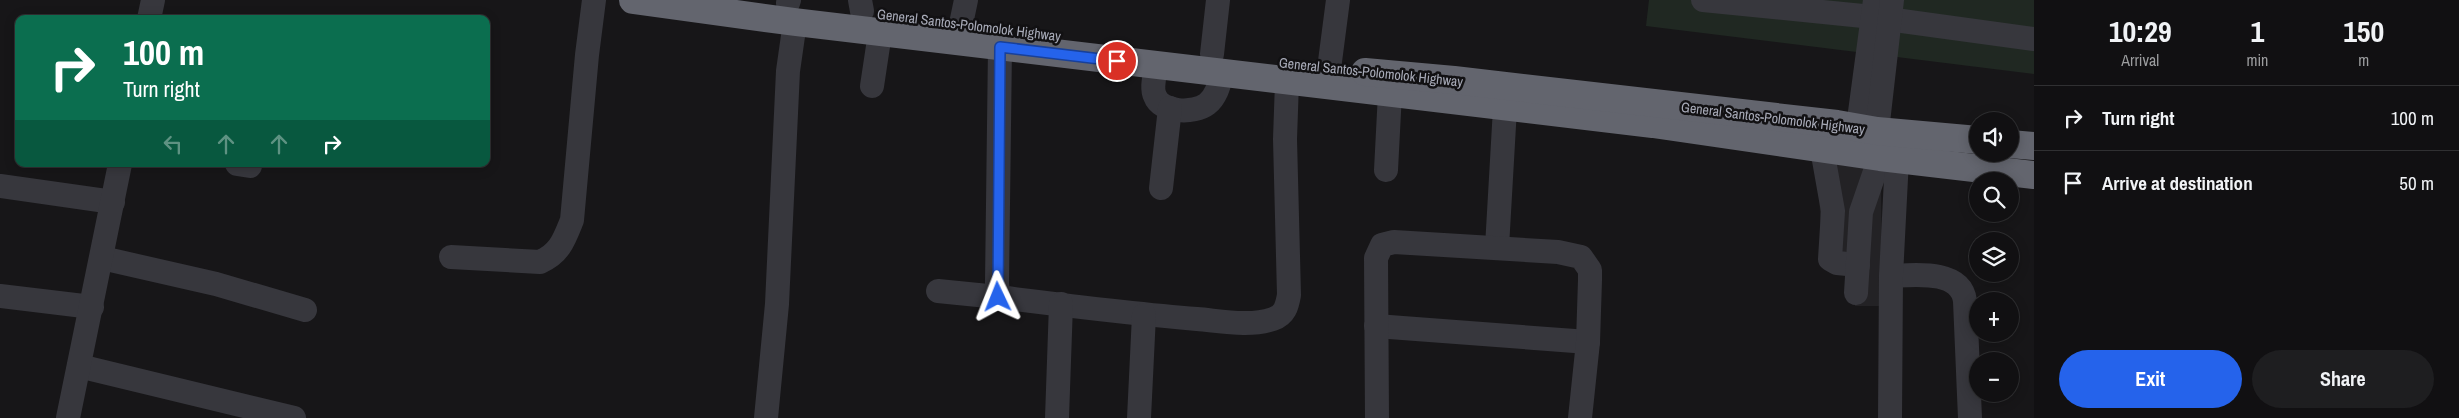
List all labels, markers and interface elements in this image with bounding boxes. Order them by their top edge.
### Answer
street label: General Santos-Polomolok Highway [876,5,1062,45]
text: 10:29 [2109,11,2172,51]
text: 1 [2251,11,2264,51]
text: 150 [2343,11,2384,51]
text: 100 m [123,29,204,76]
icon: right [40,35,105,100]
pin [1096,40,1138,82]
icon: arrive [1103,47,1131,75]
text: Arrival [2121,49,2159,71]
text: min [2246,49,2268,71]
text: m [2358,49,2369,71]
street label: General Santos-Polomolok Highway [1278,53,1464,91]
text: Turn right [123,74,200,104]
street label: General Santos-Polomolok Highway [1680,98,1866,138]
icon: right [2059,104,2087,132]
text: Turn right [2102,105,2174,131]
text: 100 m [2391,105,2434,131]
map controls [1969,112,2019,402]
button: sound [1969,112,2019,162]
icon: left [159,130,187,158]
icon: ahead [212,130,240,158]
icon: ahead [265,130,293,158]
icon: right [318,130,346,158]
icon: arrive [2059,169,2087,197]
text: Arrive at destination [2102,170,2253,196]
text: 50 m [2399,170,2434,196]
button: search [1969,172,2019,222]
button: layers [1969,232,2019,282]
position arrow [971,270,1023,322]
button: + [1969,292,2019,342]
button: Exit [2059,350,2242,408]
button: Share [2252,350,2434,408]
button: − [1969,352,2019,402]

